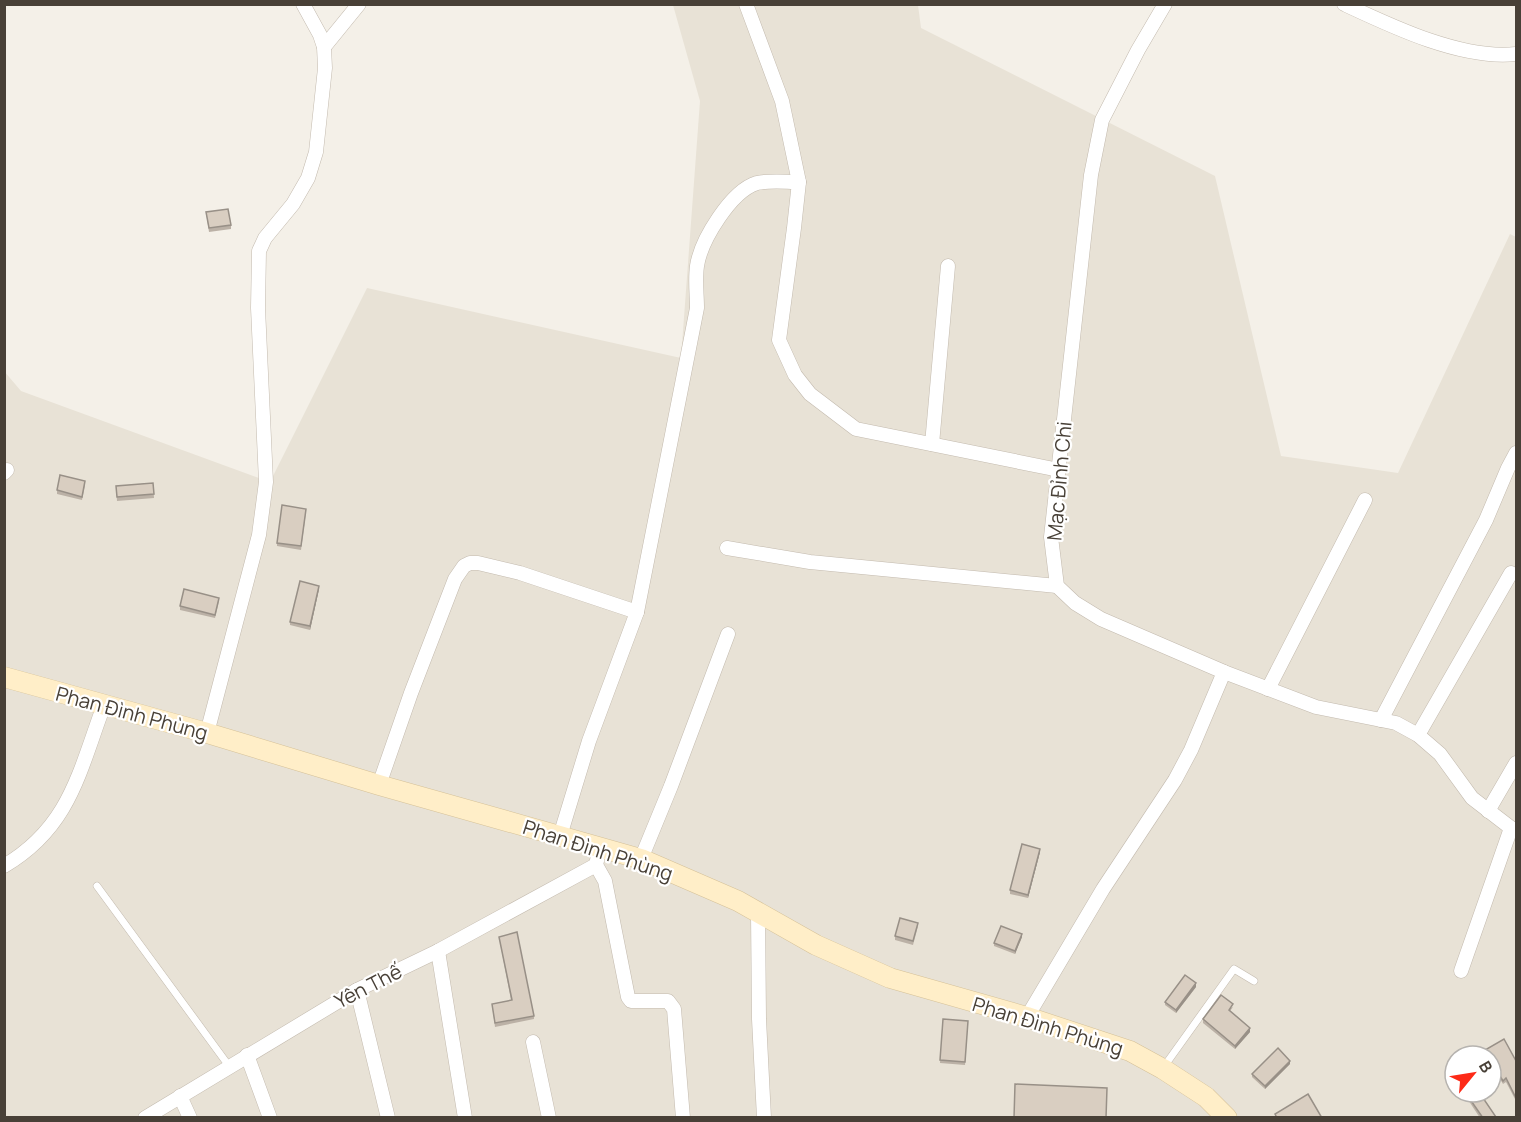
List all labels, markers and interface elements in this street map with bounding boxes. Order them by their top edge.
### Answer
street label: Mạc Đỉnh Chi [1040,420,1078,542]
street label: Phan Đình Phùng [53,680,211,746]
street label: Phan Đình Phùng [520,813,676,887]
street label: Yên Thế [330,957,407,1014]
street label: Phan Đình Phùng [969,990,1127,1062]
north arrow [1443,1044,1503,1104]
text: B [1474,1057,1498,1076]

